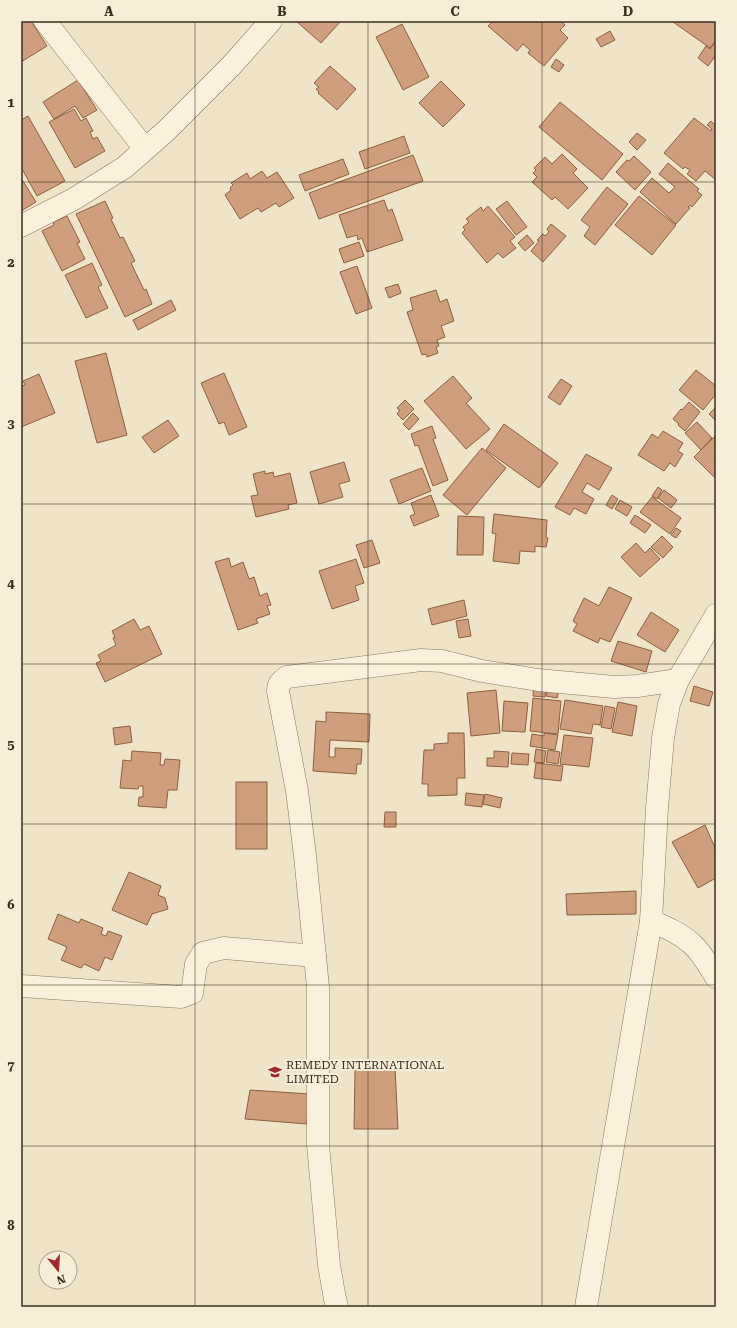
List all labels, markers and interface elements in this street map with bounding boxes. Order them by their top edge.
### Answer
text: A [104,4,114,19]
text: B [277,4,287,19]
text: C [450,4,460,19]
text: D [623,4,633,19]
text: 1 [7,95,15,110]
text: 2 [7,255,15,270]
text: 3 [7,416,15,431]
text: 4 [7,576,15,591]
text: 5 [7,737,15,752]
text: 6 [7,897,15,912]
text: 7 [7,1058,15,1073]
place label: REMEDY INTERNATIONAL LIMITED [286,1058,444,1086]
school or university icon: REMEDY INTERNATIONAL LIMITED [267,1064,283,1080]
text: 8 [7,1218,15,1233]
north arrow [38,1250,78,1290]
text: N [54,1272,67,1287]

